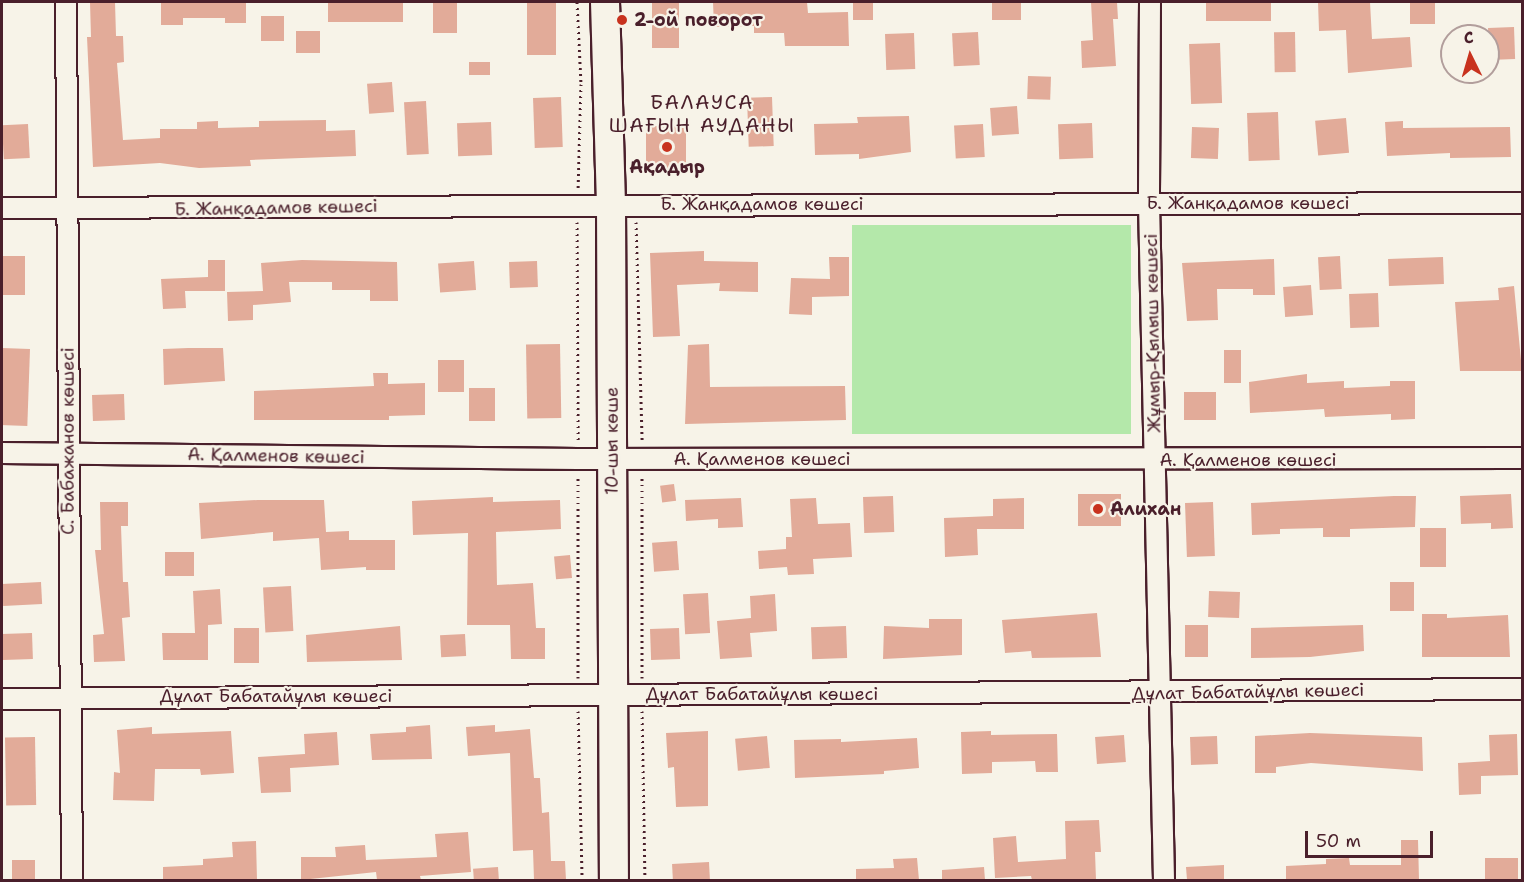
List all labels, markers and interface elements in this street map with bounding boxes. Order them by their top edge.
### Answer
place label: 2-ой поворот [634,9,763,31]
marker: 2-ой поворот [615,13,629,27]
north arrow [1440,24,1500,84]
text: С [1463,27,1474,48]
district label: БАЛАУСА ШАҒЫН АУДАНЫ [609,91,795,138]
marker: Ақадыр [660,140,674,154]
place label: Ақадыр [629,156,705,178]
street label: Б. Жанқадамов көшесі [1146,192,1350,214]
street label: Б. Жанқадамов көшесі [660,193,864,215]
street label: Б. Жанқадамов көшесі [174,195,378,221]
street label: Жұмыр-Қылыш көшесі [1140,233,1166,433]
street label: С. Бабажанов көшесі [57,347,79,535]
street label: 10-шы көше [601,387,623,495]
street label: А. Қалменов көшесі [187,444,365,468]
street label: А. Қалменов көшесі [673,448,851,470]
street label: А. Қалменов көшесі [1159,449,1337,471]
place label: Алихан [1110,498,1181,520]
marker: Алихан [1091,502,1105,516]
street label: Дұлат Бабатайұлы көшесі [1132,679,1364,705]
street label: Дұлат Бабатайұлы көшесі [646,683,878,705]
street label: Дұлат Бабатайұлы көшесі [160,685,392,707]
scale bar [1308,819,1436,857]
text: 50 m [1316,829,1361,853]

